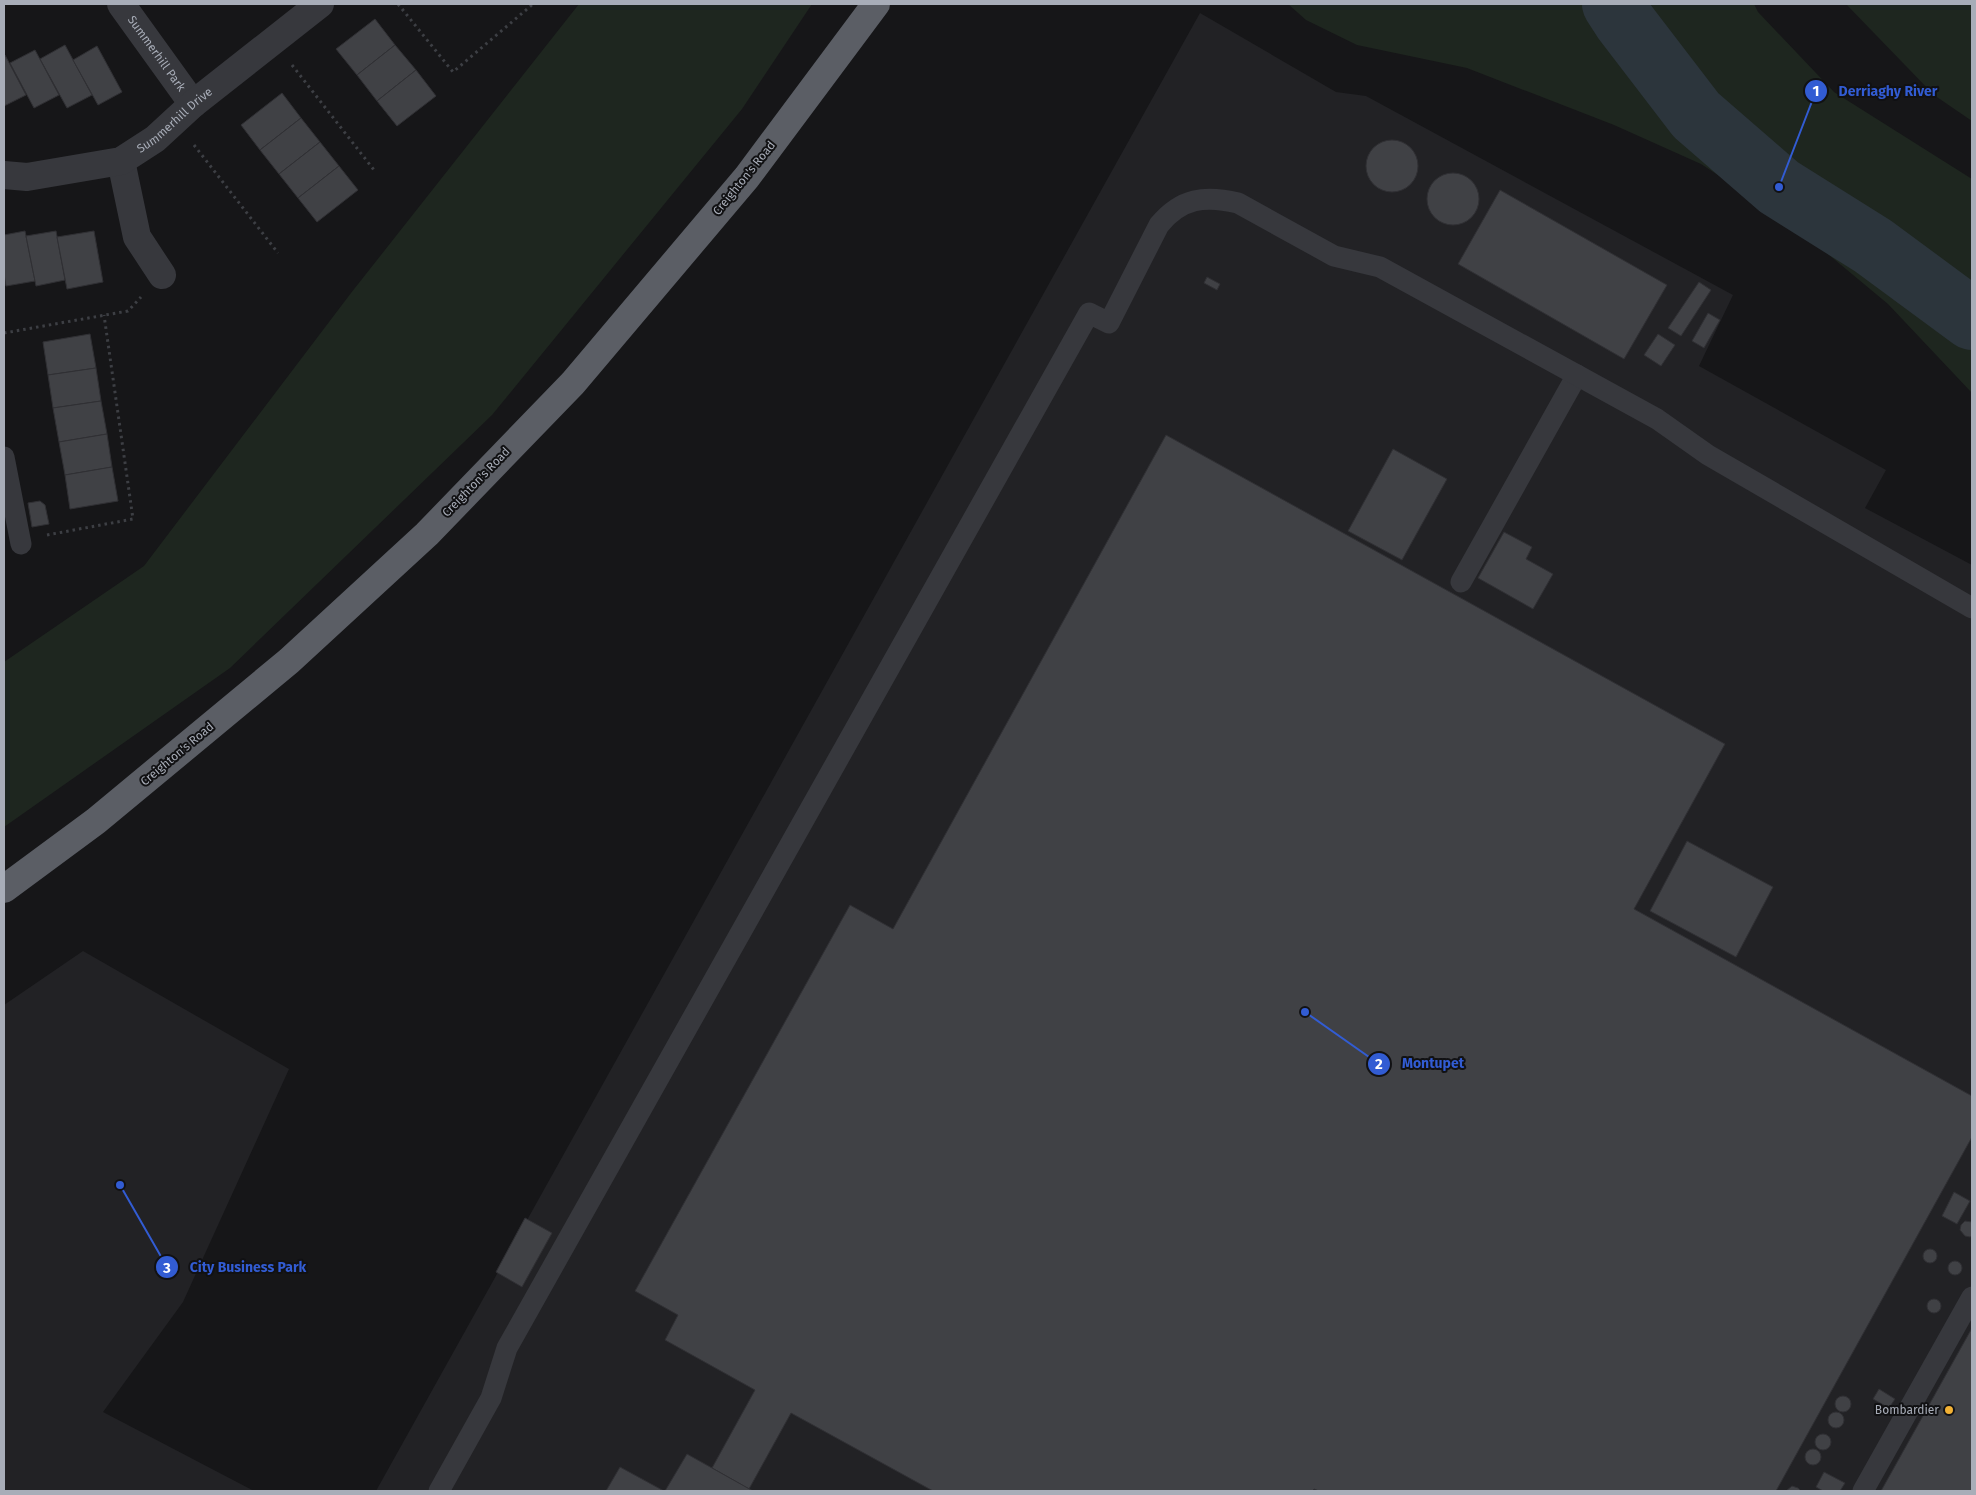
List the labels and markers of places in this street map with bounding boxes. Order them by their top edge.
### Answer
callout: Derriaghy River [1804,76,1948,105]
callout: Montupet [1367,1049,1474,1078]
callout: City Business Park [154,1253,316,1282]
place label: Bombardier [1875,1403,1939,1417]
marker: Bombardier [1943,1404,1955,1416]

